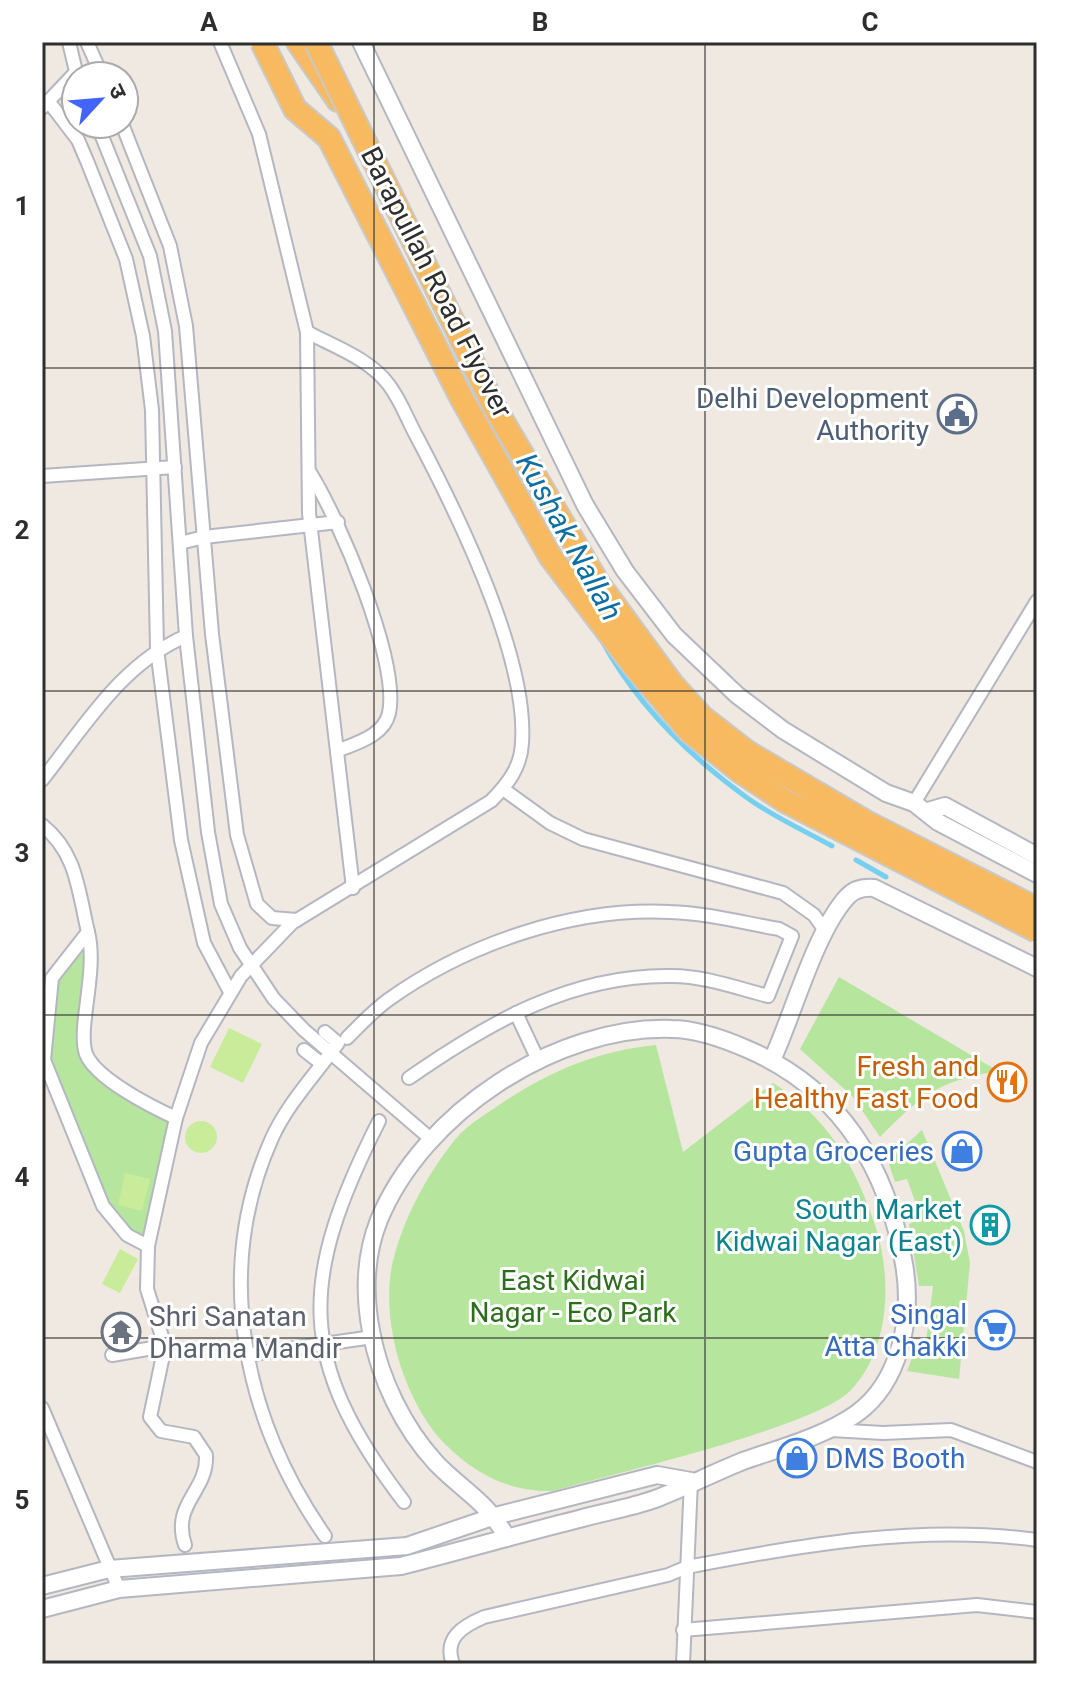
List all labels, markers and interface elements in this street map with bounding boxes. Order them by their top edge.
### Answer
text: A [200,7,218,37]
text: B [532,7,548,37]
text: C [861,7,879,37]
north arrow [60,60,140,140]
text: उ [103,80,132,104]
street label: Barapullah Road Flyover [354,141,519,423]
text: 1 [15,191,29,221]
place label: Delhi Development Authority [696,382,929,447]
public building icon: Delhi Development Authority [936,393,978,435]
water label: Kushak Nallah [509,447,630,626]
text: 2 [15,515,29,545]
text: 3 [15,838,29,868]
place label: Fresh and Healthy Fast Food [754,1050,979,1115]
restaurant icon: Fresh and Healthy Fast Food [986,1061,1028,1103]
shop icon: Gupta Groceries [941,1130,983,1172]
place label: Gupta Groceries [733,1135,934,1168]
text: 4 [15,1162,30,1192]
place label: South Market Kidwai Nagar (East) [715,1193,962,1258]
building icon: South Market Kidwai Nagar (East) [969,1204,1011,1246]
park label: East Kidwai Nagar - Eco Park [470,1264,677,1329]
place label: Singal Atta Chakki [824,1298,967,1363]
place label: Shri Sanatan Dharma Mandir [149,1300,342,1365]
supermarket icon: Singal Atta Chakki [974,1309,1016,1351]
temple icon: Shri Sanatan Dharma Mandir [100,1311,142,1353]
shop icon: DMS Booth [776,1437,818,1479]
place label: DMS Booth [825,1442,965,1475]
text: 5 [15,1485,29,1515]

